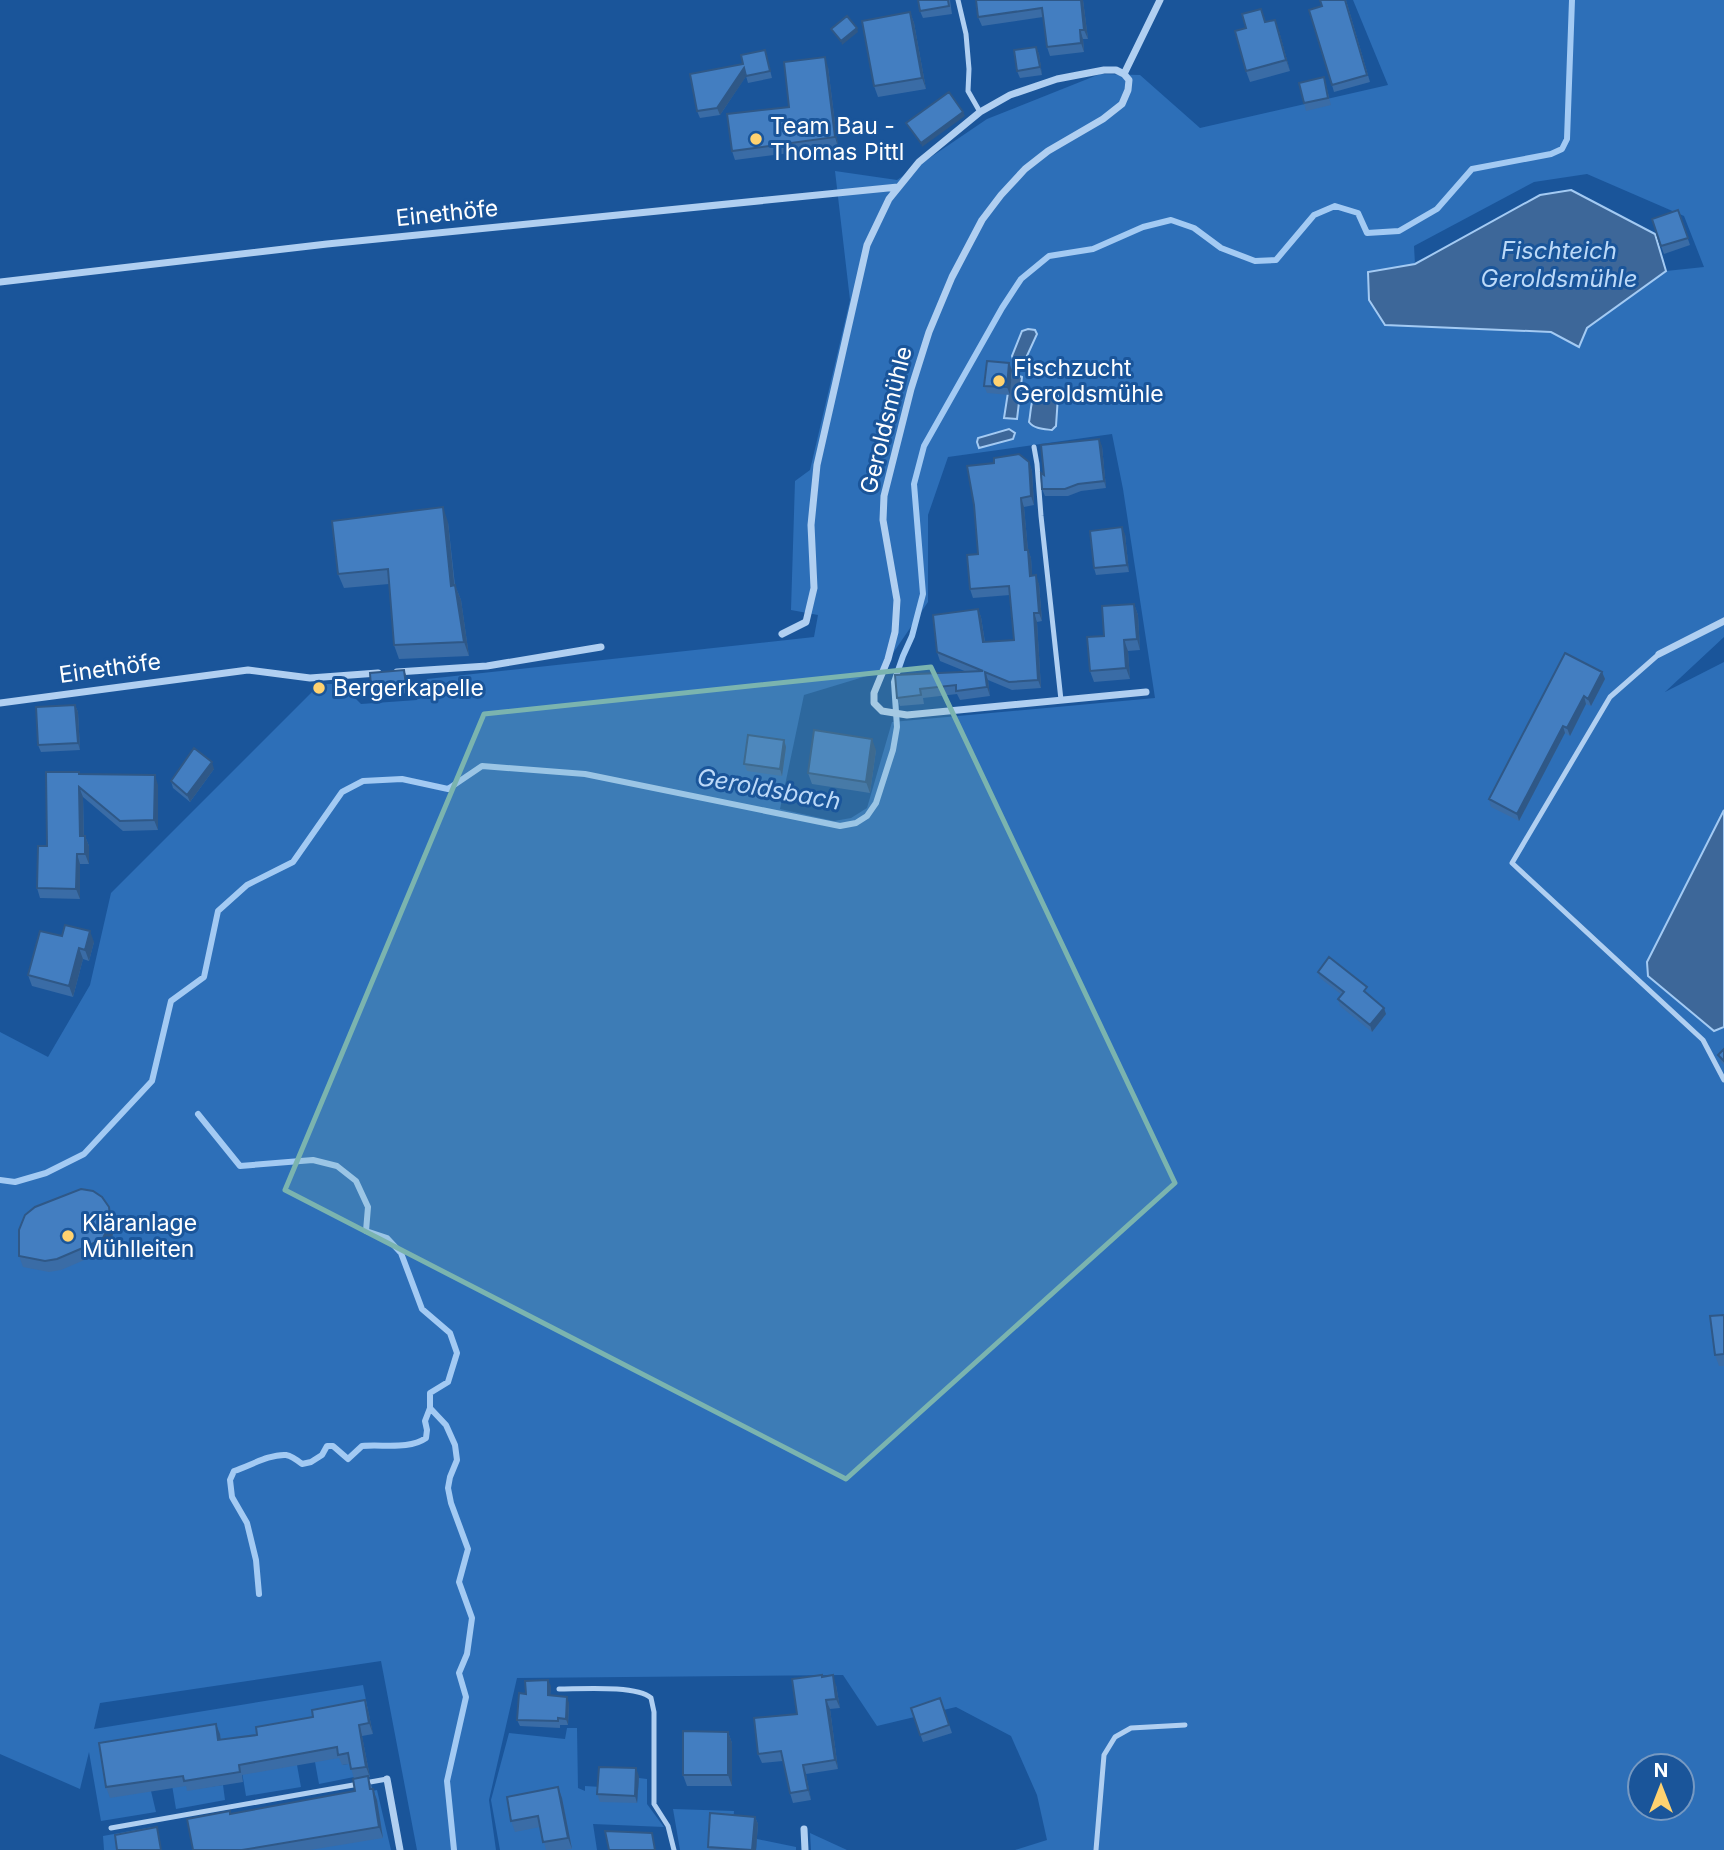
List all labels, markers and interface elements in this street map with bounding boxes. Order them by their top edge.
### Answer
place label: Team Bau - Thomas Pittl [770,112,904,166]
marker: Team Bau - Thomas Pittl [748,131,764,147]
street label: Einethöfe [395,194,499,232]
water label: Fischteich Geroldsmühle [1481,236,1637,293]
street label: Geroldsmühle [854,343,918,497]
place label: Fischzucht Geroldsmühle [1013,354,1164,408]
marker: Fischzucht Geroldsmühle [991,373,1007,389]
street label: Einethöfe [57,647,163,689]
place label: Bergerkapelle [333,674,484,702]
marker: Bergerkapelle [311,680,327,696]
water label: Geroldsbach [695,762,843,816]
place label: Kläranlage Mühlleiten [82,1209,197,1263]
marker: Kläranlage Mühlleiten [60,1228,76,1244]
north arrow [1626,1752,1696,1822]
text: N [1654,1759,1668,1782]

